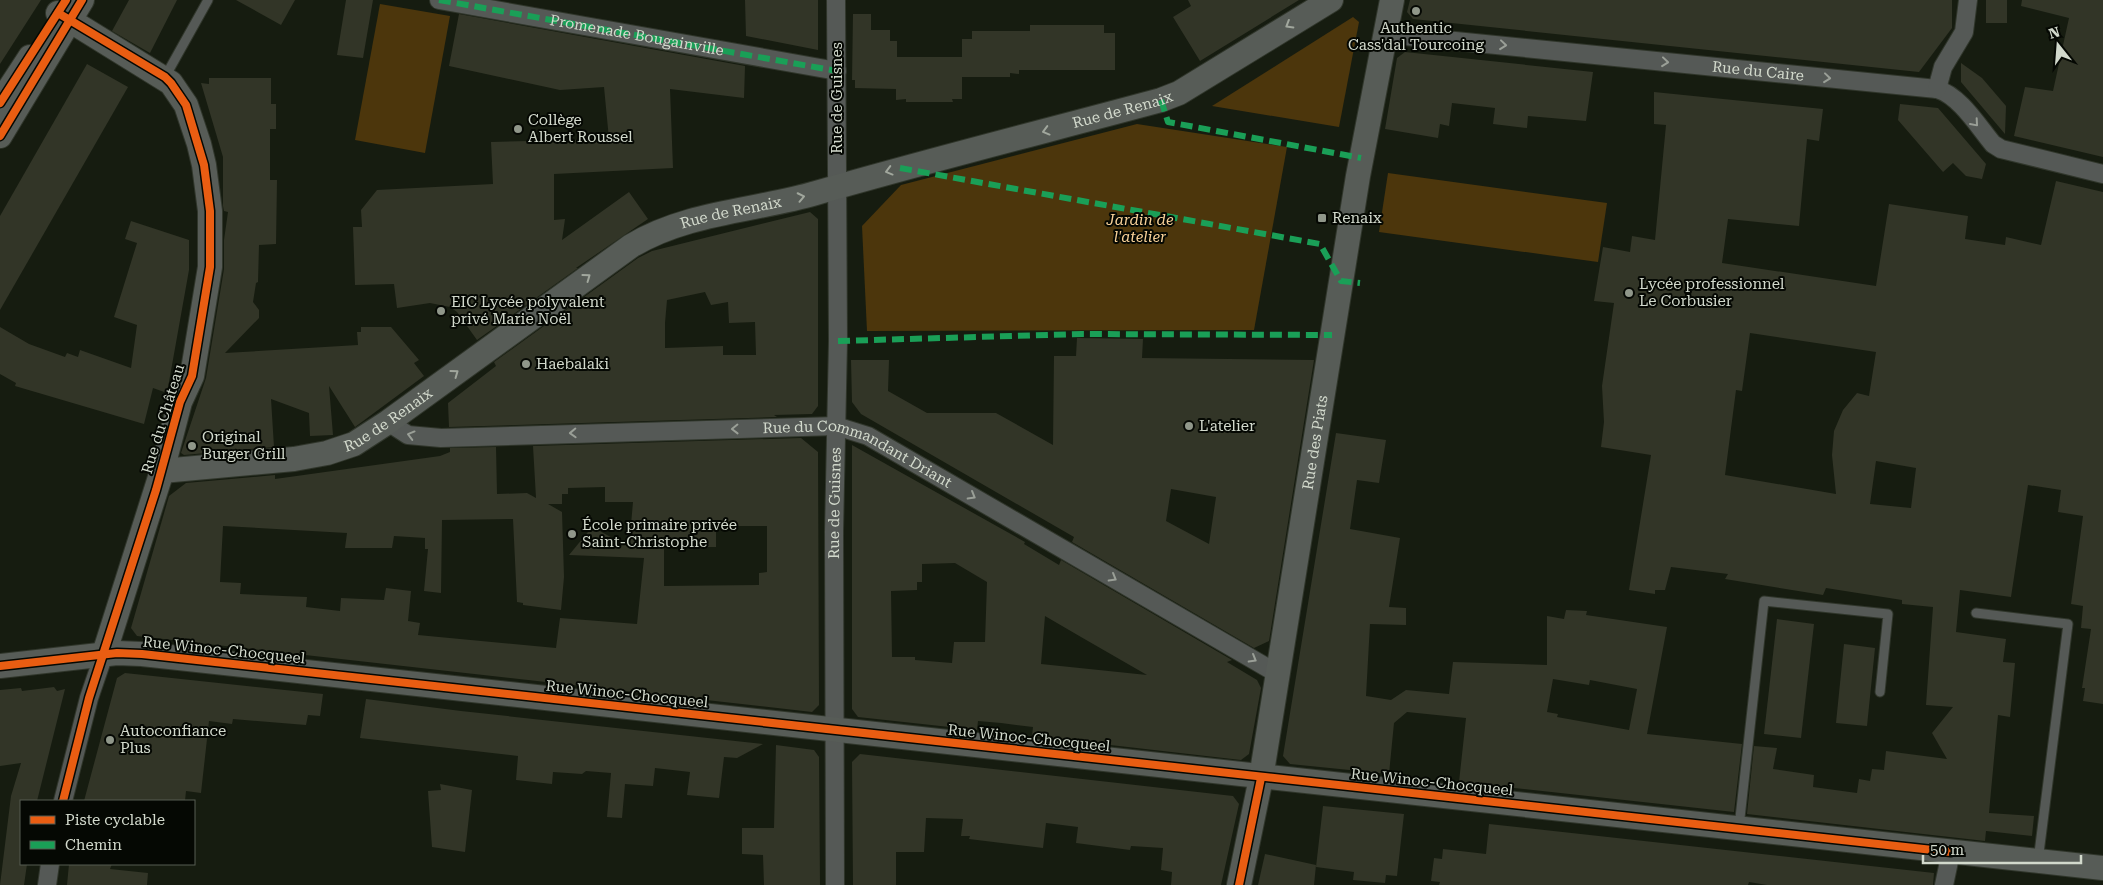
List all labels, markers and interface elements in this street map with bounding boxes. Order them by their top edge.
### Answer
marker: Authentic Cass'dal Tourcoing [1410,5,1422,17]
street label: Promenade Bougainville [548,11,725,60]
one-way arrow [1286,19,1295,29]
place label: Authentic Cass'dal Tourcoing [1348,19,1484,54]
north arrow [2033,20,2083,70]
text: N [2047,23,2062,42]
one-way arrow [1500,40,1508,51]
street label: Rue de Guisnes [828,42,846,154]
one-way arrow [1661,56,1669,67]
street label: Rue du Caire [1711,58,1805,85]
one-way arrow [1823,72,1831,83]
street label: Rue de Renaix [1071,87,1176,132]
place label: Collège Albert Roussel [528,111,633,146]
one-way arrow [1969,117,1978,126]
marker: Collège Albert Roussel [512,123,524,135]
one-way arrow [1042,125,1051,136]
one-way arrow [885,166,893,176]
one-way arrow [797,192,806,203]
street label: Rue de Renaix [678,193,783,233]
place label: Renaix [1332,209,1382,227]
park label: Jardin de l'atelier [1105,211,1174,246]
marker: Renaix [1316,212,1328,224]
one-way arrow [581,275,590,283]
place label: Lycée professionnel Le Corbusier [1639,275,1785,310]
marker: Lycée professionnel Le Corbusier [1623,287,1635,299]
place label: EIC Lycée polyvalent privé Marie Noël [451,293,605,328]
marker: EIC Lycée polyvalent privé Marie Noël [435,305,447,317]
place label: Haebalaki [536,355,609,373]
marker: Haebalaki [520,358,532,370]
street label: Rue du Château [138,361,188,476]
one-way arrow [449,370,459,379]
street label: Rue de Renaix [342,384,436,456]
street label: Rue des Piats [1299,394,1332,491]
street label: Rue du Commandant Driant [762,417,955,492]
place label: L'atelier [1199,417,1255,435]
marker: L'atelier [1183,420,1195,432]
one-way arrow [731,424,738,434]
place label: Original Burger Grill [202,428,286,463]
one-way arrow [568,428,576,439]
one-way arrow [407,430,415,440]
marker: Original Burger Grill [186,440,198,452]
street label: Rue de Guisnes [825,447,845,559]
one-way arrow [967,490,976,500]
place label: École primaire privée Saint-Christophe [582,516,737,551]
marker: École primaire privée Saint-Christophe [566,528,578,540]
one-way arrow [1107,571,1116,581]
street label: Rue Winoc-Chocqueel [142,633,307,668]
one-way arrow [1248,653,1257,663]
street label: Rue Winoc-Chocqueel [545,677,710,712]
street label: Rue Winoc-Chocqueel [947,721,1112,756]
place label: Autoconfiance Plus [120,722,226,757]
marker: Autoconfiance Plus [104,734,116,746]
street label: Rue Winoc-Chocqueel [1350,765,1515,800]
legend [20,800,195,865]
text: Piste cyclable [65,811,165,829]
scale bar [1923,832,2080,864]
text: Chemin [65,836,122,854]
text: 50 m [1930,841,1965,859]

